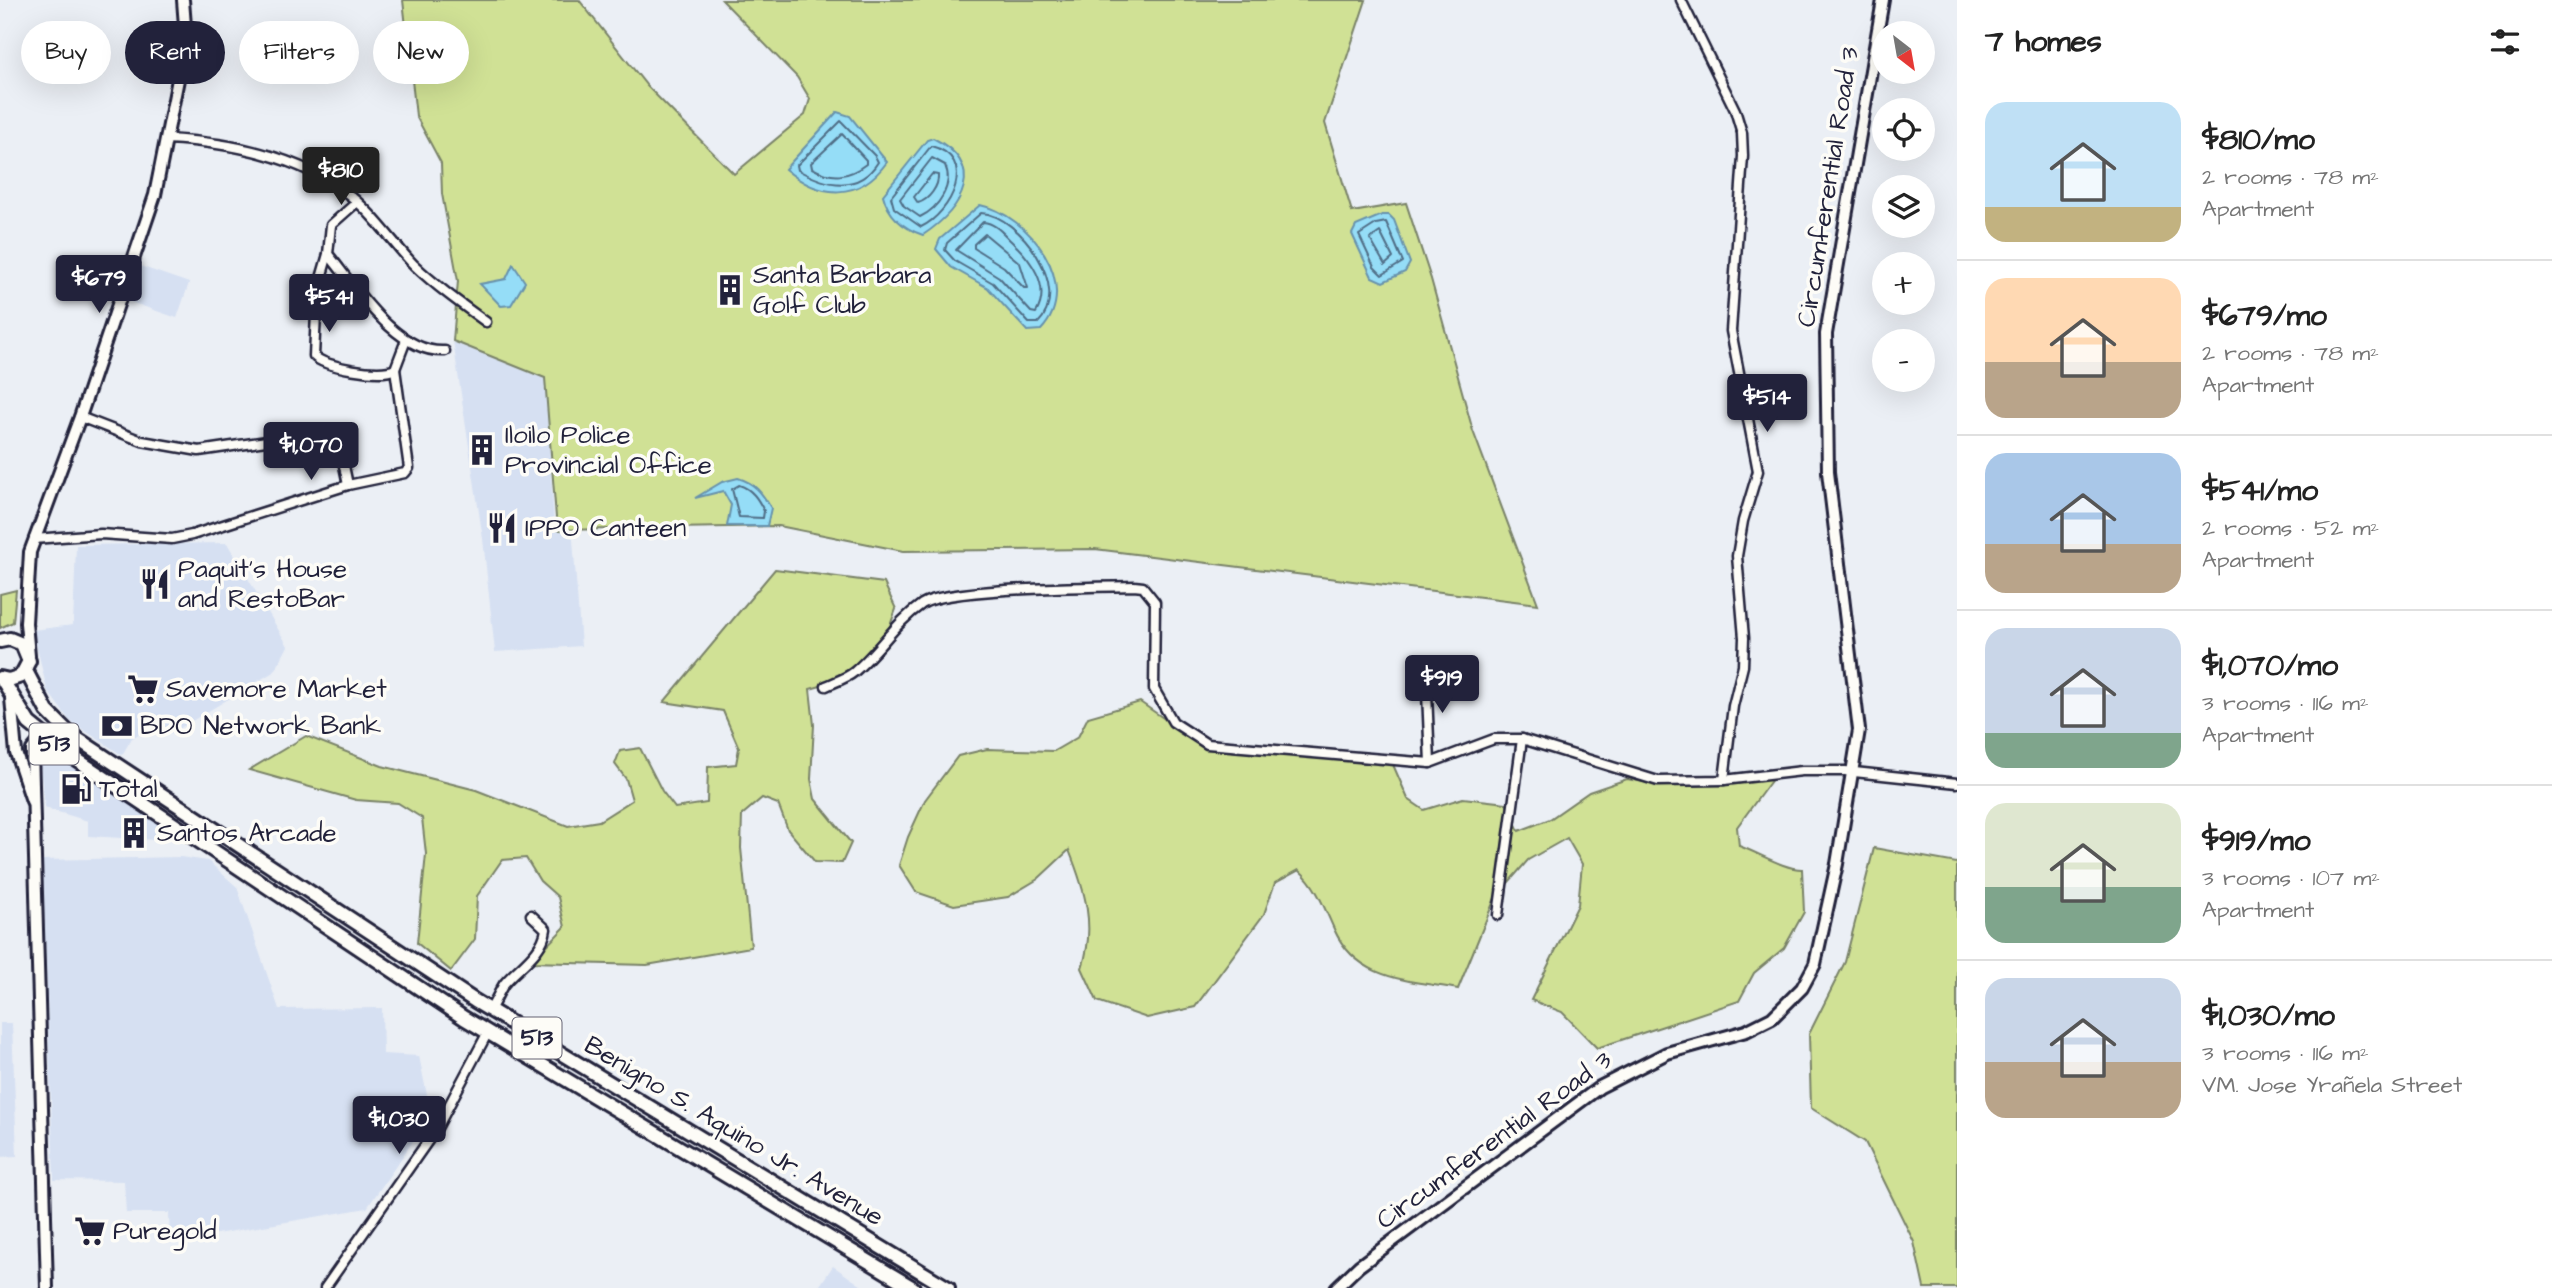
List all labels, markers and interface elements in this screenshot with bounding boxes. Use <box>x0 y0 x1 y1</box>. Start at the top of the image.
chip: Buy <box>21 21 111 84</box>
chip: Rent <box>125 21 225 84</box>
chip: Filters <box>239 21 359 84</box>
chip: New <box>373 21 469 84</box>
north arrow <box>1872 21 1936 84</box>
map controls <box>1872 21 1935 392</box>
text: 7 homes <box>1985 21 2102 63</box>
icon: filters <box>2486 23 2524 61</box>
street label: Circumferential Road 3 <box>1788 44 1868 330</box>
button: locate <box>1872 98 1935 161</box>
text: $810/mo <box>2202 119 2315 161</box>
icon: home <box>2041 130 2125 214</box>
pin: $810 <box>300 148 382 207</box>
text: $810 <box>318 154 364 186</box>
text: 2 rooms · 78 m² <box>2202 161 2379 193</box>
button: layers <box>1872 175 1935 238</box>
text: Apartment <box>2202 193 2314 225</box>
button: + <box>1872 252 1935 315</box>
pin: $679 <box>58 256 140 315</box>
place label: Santa Barbara Golf Club <box>753 257 932 323</box>
text: $679 <box>72 262 126 294</box>
building icon: Santa Barbara Golf Club <box>713 273 747 307</box>
pin: $541 <box>288 274 370 334</box>
text: $541 <box>305 281 353 313</box>
text: $679/mo <box>2202 295 2327 337</box>
icon: home <box>2041 306 2125 390</box>
button: − <box>1872 329 1935 392</box>
text: 2 rooms · 78 m² <box>2202 337 2379 369</box>
text: Apartment <box>2202 369 2314 401</box>
pin: $514 <box>1726 374 1808 434</box>
text: $514 <box>1743 381 1791 413</box>
place label: Iloilo Police Provincial Office <box>505 417 712 483</box>
pin: $1,070 <box>254 422 368 482</box>
text: $1,070 <box>279 429 343 461</box>
building icon: Iloilo Police Provincial Office <box>465 433 499 467</box>
text: $541/mo <box>2202 470 2318 512</box>
icon: home <box>2041 481 2125 565</box>
place label: IPPO Canteen <box>525 510 686 546</box>
restaurant icon: IPPO Canteen <box>485 511 519 545</box>
text: 2 rooms · 52 m² <box>2202 512 2379 544</box>
text: Apartment <box>2202 544 2314 576</box>
place label: Paquit's House and RestoBar <box>178 551 347 617</box>
restaurant icon: Paquit's House and RestoBar <box>138 567 172 601</box>
text: $1,070/mo <box>2202 645 2338 687</box>
pin: $919 <box>1401 656 1483 715</box>
icon: home <box>2041 656 2125 740</box>
text: $919 <box>1421 662 1463 694</box>
place label: Savemore Market <box>166 671 387 707</box>
supermarket icon: Savemore Market <box>126 672 160 706</box>
text: 3 rooms · 116 m² <box>2202 687 2369 719</box>
place label: BDO Network Bank <box>140 708 381 744</box>
bank icon: BDO Network Bank <box>100 709 134 743</box>
text: Apartment <box>2202 719 2314 751</box>
road number: 513 <box>30 724 78 764</box>
place label: Total <box>99 771 158 807</box>
fuel station icon: Total <box>59 772 93 806</box>
place label: Santos Arcade <box>157 815 337 851</box>
building icon: Santos Arcade <box>117 816 151 850</box>
text: $919/mo <box>2202 820 2311 862</box>
icon: home <box>2041 831 2125 915</box>
text: 3 rooms · 107 m² <box>2202 862 2380 894</box>
text: Apartment <box>2202 894 2314 926</box>
text: $1,030/mo <box>2202 995 2335 1037</box>
icon: home <box>2041 1006 2125 1090</box>
road number: 513 <box>512 1018 562 1058</box>
street label: Benigno S. Aquino Jr. Avenue <box>576 1027 891 1237</box>
text: 3 rooms · 116 m² <box>2202 1037 2369 1069</box>
street label: Circumferential Road 3 <box>1369 1042 1619 1238</box>
text: VM. Jose Yrañela Street <box>2202 1069 2462 1101</box>
pin: $1,030 <box>342 1096 456 1156</box>
text: $1,030 <box>369 1103 429 1135</box>
place label: Puregold <box>113 1213 217 1251</box>
supermarket icon: Puregold <box>73 1214 107 1248</box>

